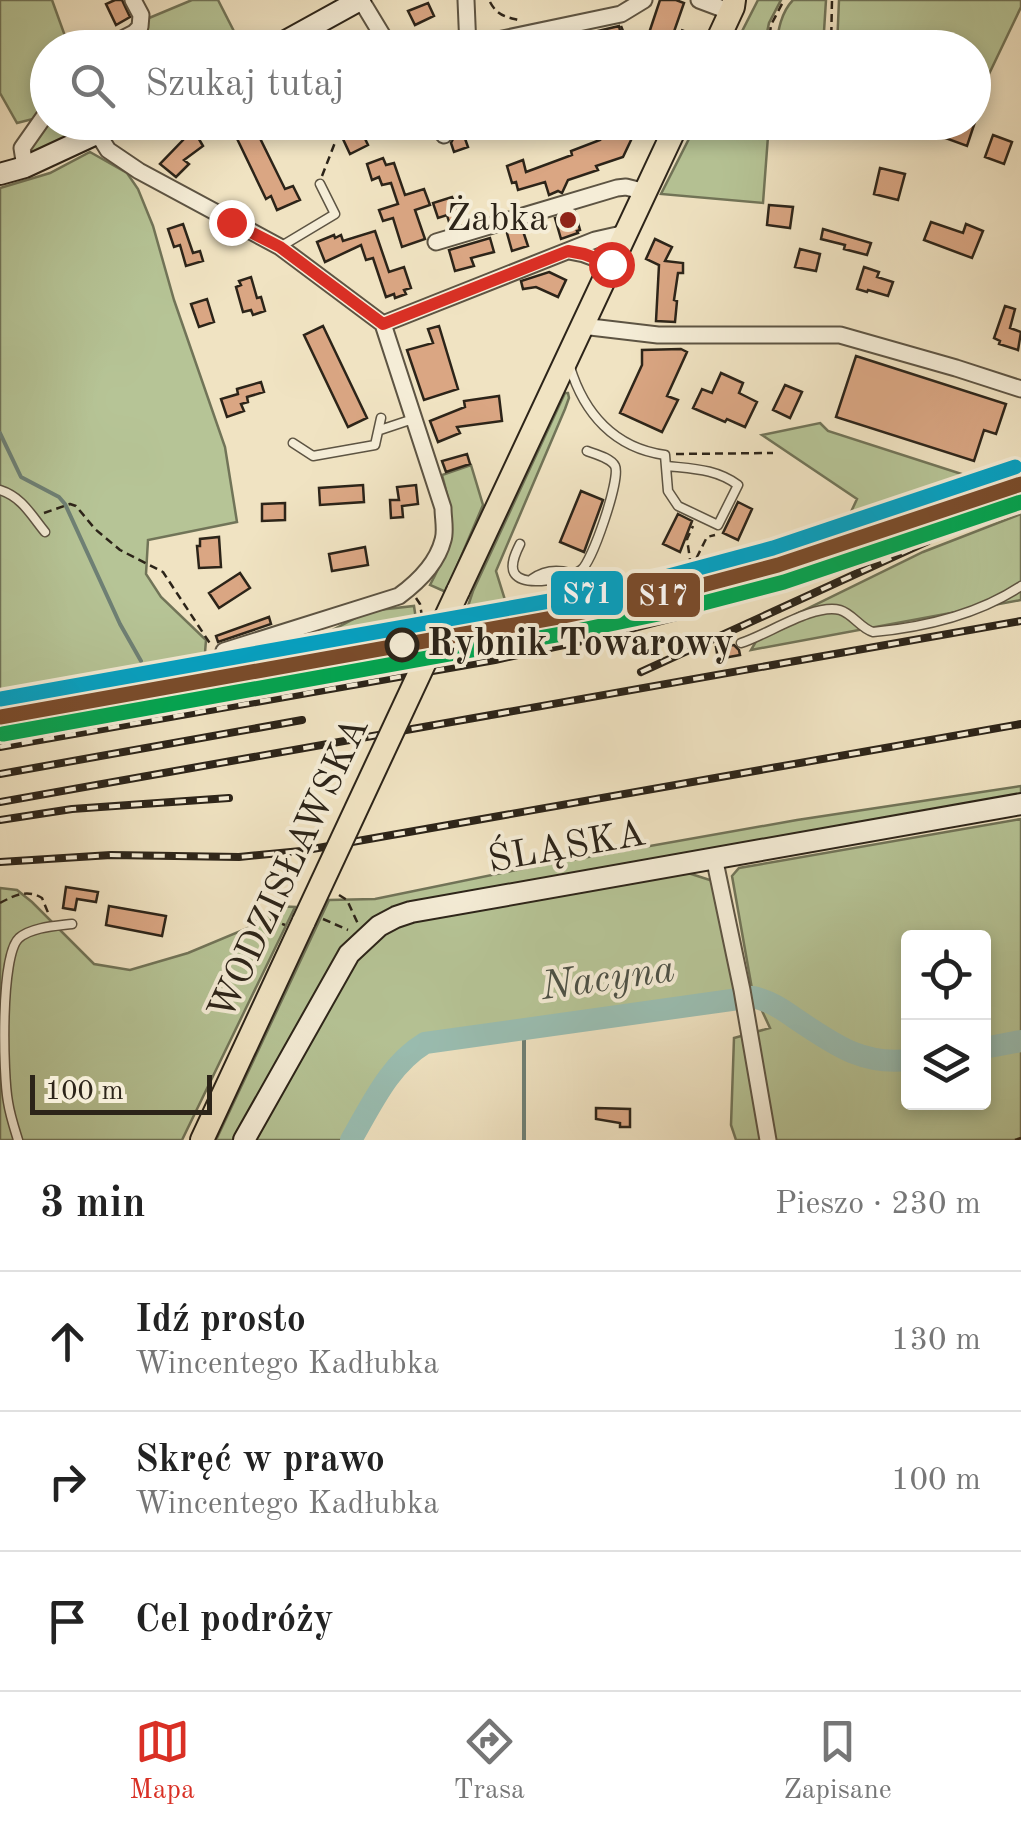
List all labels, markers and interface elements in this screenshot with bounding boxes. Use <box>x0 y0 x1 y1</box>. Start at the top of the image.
search box <box>30 30 991 140</box>
icon: search <box>65 58 120 113</box>
text: Szukaj tutaj <box>145 66 345 104</box>
place label: Żabka <box>446 195 548 239</box>
route end <box>209 200 255 246</box>
marker: Żabka <box>557 209 579 231</box>
route start <box>589 242 635 288</box>
line badge: S71 <box>549 569 625 617</box>
line badge: S17 <box>625 571 702 619</box>
text: S71 <box>562 582 612 610</box>
text: S17 <box>638 584 688 612</box>
place label: Rybnik Towarowy <box>427 626 734 664</box>
marker: Rybnik Towarowy <box>386 629 418 661</box>
street label: WODZISŁAWSKA <box>203 712 377 1026</box>
street label: ŚLĄSKA <box>484 808 649 881</box>
map controls <box>901 930 991 1110</box>
button: locate <box>901 930 991 1020</box>
water label: Nacyna <box>537 951 678 1009</box>
button: layers <box>901 1020 991 1110</box>
scale bar <box>30 1070 212 1114</box>
text: 100 m <box>45 1078 124 1106</box>
text: 3 min <box>40 1184 146 1226</box>
text: Pieszo · 230 m <box>775 1189 981 1221</box>
text: Idź prosto <box>135 1302 306 1340</box>
icon: ahead <box>40 1314 95 1369</box>
text: 130 m <box>891 1325 981 1357</box>
text: Wincentego Kadłubka <box>135 1349 439 1381</box>
text: Skręć w prawo <box>135 1442 385 1480</box>
icon: right <box>40 1454 95 1509</box>
text: 100 m <box>891 1465 981 1497</box>
text: Wincentego Kadłubka <box>135 1489 439 1521</box>
icon: arrive <box>40 1594 95 1649</box>
text: Cel podróży <box>135 1602 334 1640</box>
tab: Mapa <box>129 1714 195 1809</box>
tab: Trasa <box>454 1714 525 1809</box>
tab: Zapisane <box>784 1714 892 1809</box>

